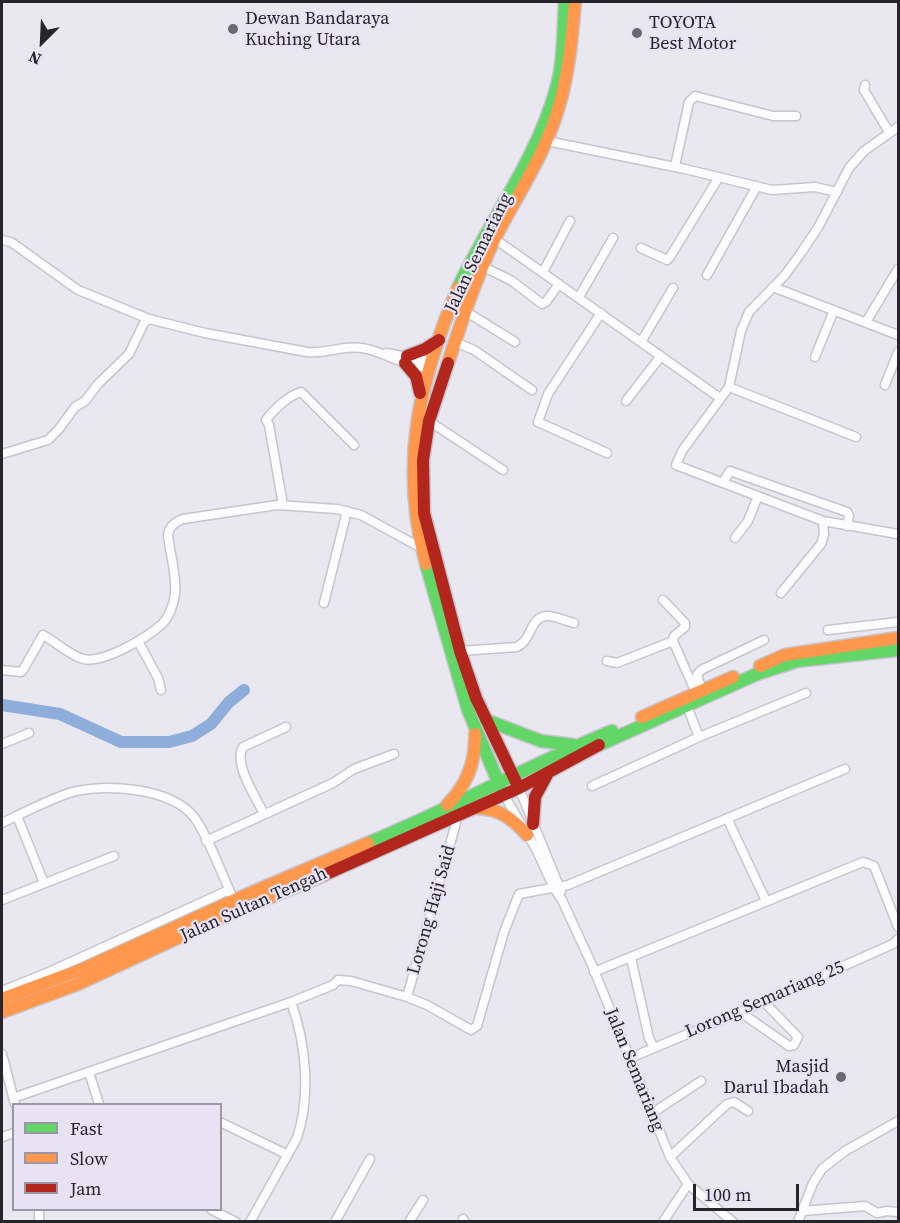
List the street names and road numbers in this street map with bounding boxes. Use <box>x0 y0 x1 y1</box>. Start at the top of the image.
street label: Jalan Semariang <box>441 190 517 316</box>
street label: Lorong Haji Said <box>403 843 461 977</box>
street label: Jalan Sultan Tengah <box>177 863 331 947</box>
street label: Lorong Semariang 25 <box>682 957 848 1043</box>
street label: Jalan Semariang <box>599 1005 669 1135</box>

